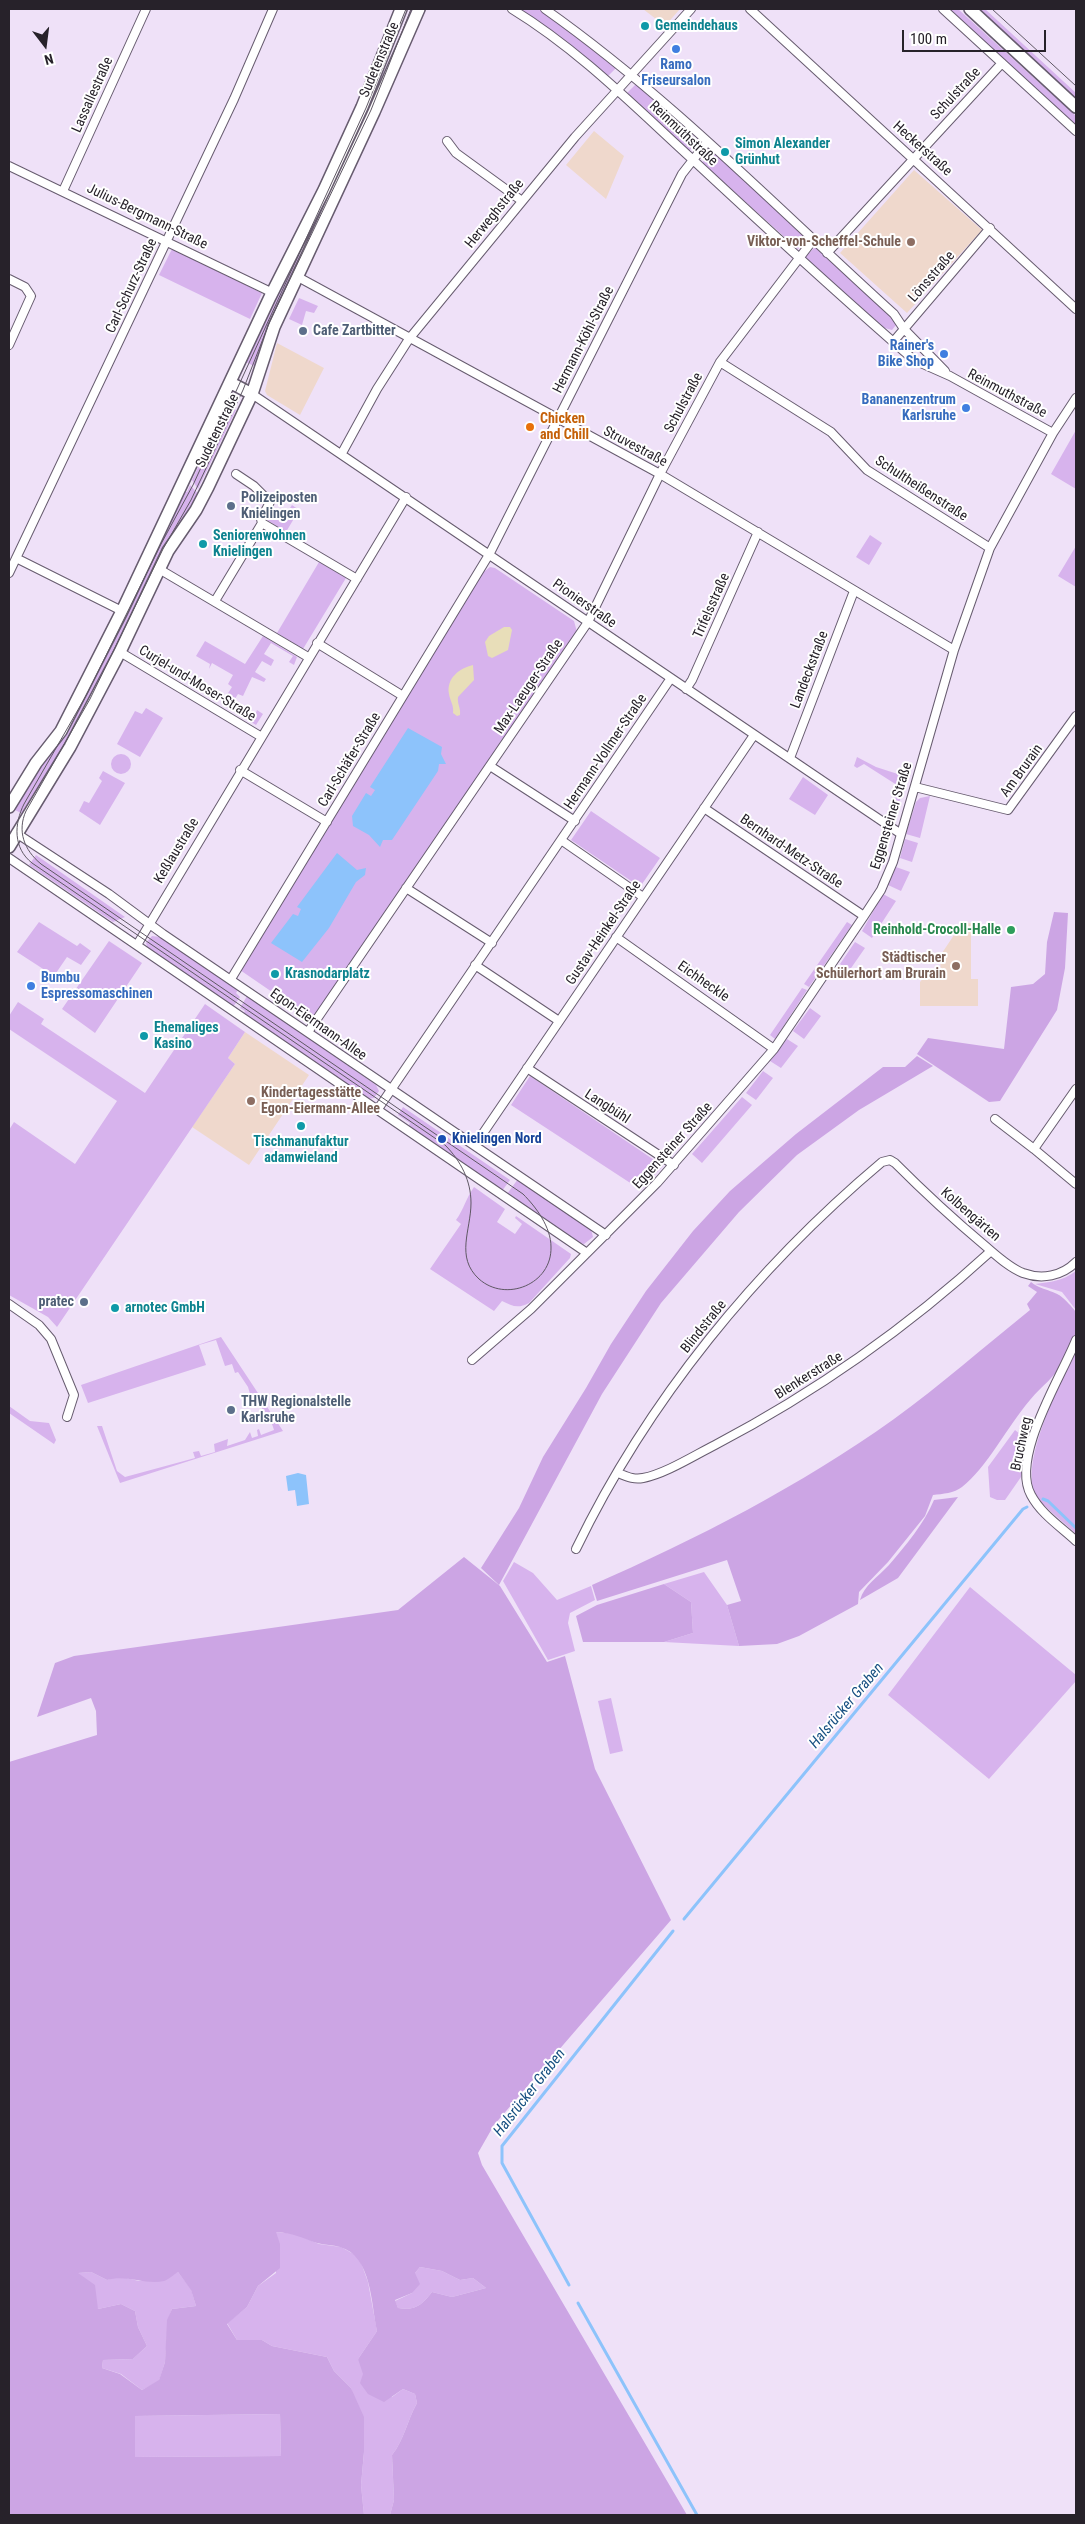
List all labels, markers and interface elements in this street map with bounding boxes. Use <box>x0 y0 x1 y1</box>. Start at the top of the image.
place label: Gemeindehaus <box>655 18 738 34</box>
north arrow <box>20 20 70 70</box>
street label: Sudetenstraße <box>357 20 403 100</box>
marker: Gemeindehaus <box>639 20 651 32</box>
scale bar <box>905 20 1049 52</box>
text: 100 m <box>910 30 947 48</box>
marker: Ramo Friseursalon <box>670 43 682 55</box>
text: N <box>43 51 55 68</box>
street label: Lassallestraße <box>69 55 117 135</box>
place label: Ramo Friseursalon <box>641 57 711 90</box>
street label: Schulstraße <box>927 64 985 124</box>
street label: Reinmuthstraße <box>645 98 721 170</box>
street label: Heckerstraße <box>889 118 955 180</box>
place label: Simon Alexander Grünhut <box>735 136 830 168</box>
marker: Simon Alexander Grünhut <box>719 146 731 158</box>
street label: Herweghstraße <box>462 176 528 252</box>
street label: Julius-Bergmann-Straße <box>84 180 210 254</box>
place label: Viktor-von-Scheffel-Schule <box>747 234 901 250</box>
street label: Carl-Schurz-Straße <box>103 236 161 336</box>
marker: Viktor-von-Scheffel-Schule <box>905 236 917 248</box>
street label: Lönsstraße <box>905 248 959 306</box>
street label: Hermann-Köhl-Straße <box>550 284 618 396</box>
place label: Cafe Zartbitter <box>313 323 396 339</box>
marker: Cafe Zartbitter <box>297 325 309 337</box>
place label: Rainer's Bike Shop <box>878 338 934 371</box>
marker: Rainer's Bike Shop <box>938 348 950 360</box>
street label: Reinmuthstraße <box>965 366 1049 422</box>
street label: Schulstraße <box>661 370 707 436</box>
street label: Sudetenstraße <box>193 391 243 471</box>
place label: Bananenzentrum Karlsruhe <box>862 392 956 424</box>
marker: Bananenzentrum Karlsruhe <box>960 402 972 414</box>
place label: Chicken and Chill <box>540 411 589 444</box>
marker: Chicken and Chill <box>524 421 536 433</box>
street label: Struvestraße <box>600 423 670 471</box>
street label: Schultheißenstraße <box>872 453 970 525</box>
place label: Polizeiposten Knielingen <box>241 490 317 522</box>
marker: Polizeiposten Knielingen <box>225 500 237 512</box>
place label: Seniorenwohnen Knielingen <box>213 528 306 560</box>
marker: Seniorenwohnen Knielingen <box>197 538 209 550</box>
street label: Trifelsstraße <box>690 571 734 641</box>
street label: Pionierstraße <box>549 576 619 632</box>
street label: Landeckstraße <box>788 629 832 711</box>
street label: Max-Laeuger-Straße <box>491 636 567 738</box>
street label: Curjel-und-Moser-Straße <box>135 642 259 726</box>
street label: Hermann-Vollmer-Straße <box>561 691 651 813</box>
street label: Carl-Schäfer-Straße <box>315 710 385 810</box>
street label: Am Brurain <box>997 741 1047 801</box>
street label: Eggensteiner Straße <box>868 760 916 872</box>
street label: Bernhard-Metz-Straße <box>737 811 845 893</box>
street label: Keßlaustraße <box>151 815 203 887</box>
street label: Gustav-Heinkel-Straße <box>563 878 645 988</box>
place label: Reinhold-Crocoll-Halle <box>873 922 1001 938</box>
marker: Reinhold-Crocoll-Halle <box>1005 924 1017 936</box>
place label: Städtischer Schülerhort am Brurain <box>816 950 946 982</box>
street label: Eichheckle <box>674 958 732 1006</box>
marker: Städtischer Schülerhort am Brurain <box>950 960 962 972</box>
place label: Krasnodarplatz <box>285 966 370 982</box>
marker: Krasnodarplatz <box>269 968 281 980</box>
place label: Bumbu Espressomaschinen <box>41 970 153 1002</box>
marker: Bumbu Espressomaschinen <box>25 980 37 992</box>
street label: Egon-Eiermann-Allee <box>267 985 369 1065</box>
place label: Ehemaliges Kasino <box>154 1020 219 1052</box>
marker: Ehemaliges Kasino <box>138 1030 150 1042</box>
place label: Kindertagesstätte Egon-Eiermann-Allee <box>261 1085 380 1118</box>
street label: Langbühl <box>581 1086 633 1128</box>
marker: Kindertagesstätte Egon-Eiermann-Allee <box>245 1095 257 1107</box>
street label: Eggensteiner Straße <box>630 1099 716 1193</box>
marker: Tischmanufaktur adamwieland <box>295 1120 307 1132</box>
place label: Knielingen Nord <box>452 1131 542 1147</box>
marker: Knielingen Nord <box>436 1133 448 1145</box>
place label: Tischmanufaktur adamwieland <box>253 1134 349 1166</box>
street label: Kolbengärten <box>937 1185 1003 1245</box>
place label: pratec <box>39 1294 74 1310</box>
marker: pratec <box>78 1296 90 1308</box>
street label: Blindstraße <box>678 1297 730 1357</box>
place label: arnotec GmbH <box>125 1300 205 1316</box>
marker: arnotec GmbH <box>109 1302 121 1314</box>
street label: Blenkerstraße <box>772 1349 846 1403</box>
place label: THW Regionalstelle Karlsruhe <box>241 1394 351 1426</box>
marker: THW Regionalstelle Karlsruhe <box>225 1404 237 1416</box>
street label: Bruchweg <box>1008 1416 1036 1472</box>
water label: Halsrücker Graben <box>806 1660 888 1752</box>
water label: Halsrücker Graben <box>490 2046 570 2140</box>

